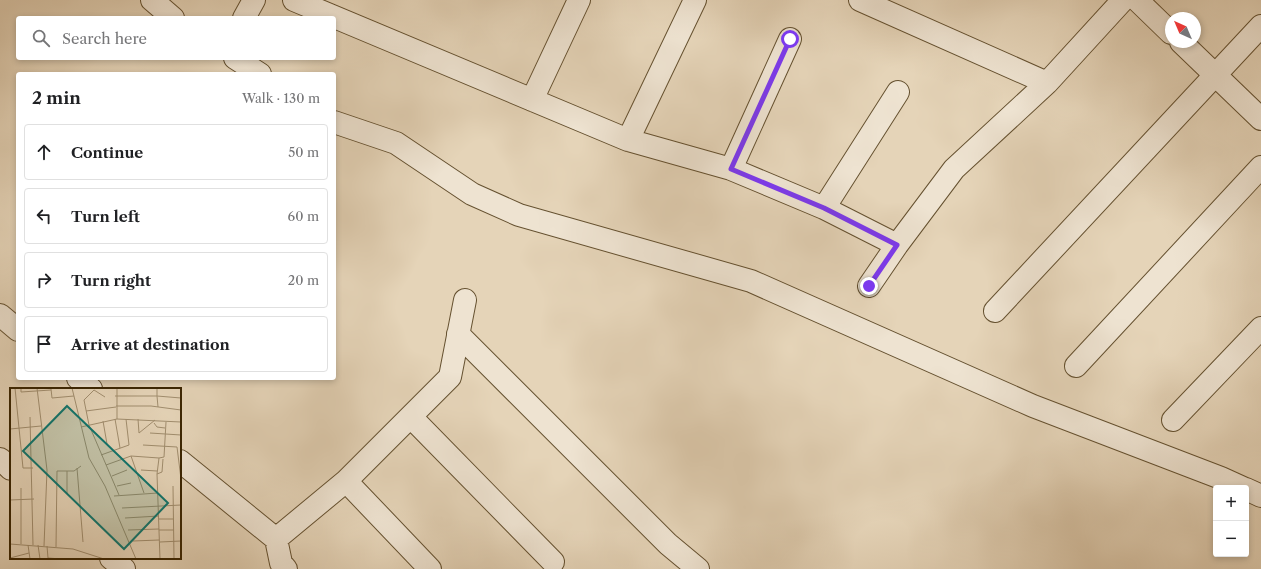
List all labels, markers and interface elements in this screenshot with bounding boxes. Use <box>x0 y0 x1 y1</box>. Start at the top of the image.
north arrow <box>1165 12 1201 48</box>
search box <box>16 16 336 60</box>
icon: search <box>30 27 52 49</box>
text: Search here <box>62 29 147 48</box>
route start <box>781 30 799 48</box>
text: 2 min <box>32 88 81 108</box>
text: Walk · 130 m <box>242 90 320 106</box>
icon: ahead <box>33 141 55 163</box>
text: Continue <box>71 143 143 162</box>
text: 50 m <box>288 144 319 160</box>
icon: left <box>33 205 55 227</box>
text: Turn left <box>71 207 140 226</box>
text: 60 m <box>288 208 319 224</box>
icon: right <box>33 269 55 291</box>
text: Turn right <box>71 271 151 290</box>
text: 20 m <box>288 272 319 288</box>
route end <box>860 277 878 295</box>
icon: arrive <box>33 333 55 355</box>
text: Arrive at destination <box>71 335 230 354</box>
inset map <box>10 388 181 559</box>
map controls <box>1213 485 1249 557</box>
button: + <box>1213 485 1249 521</box>
button: − <box>1213 521 1249 557</box>

